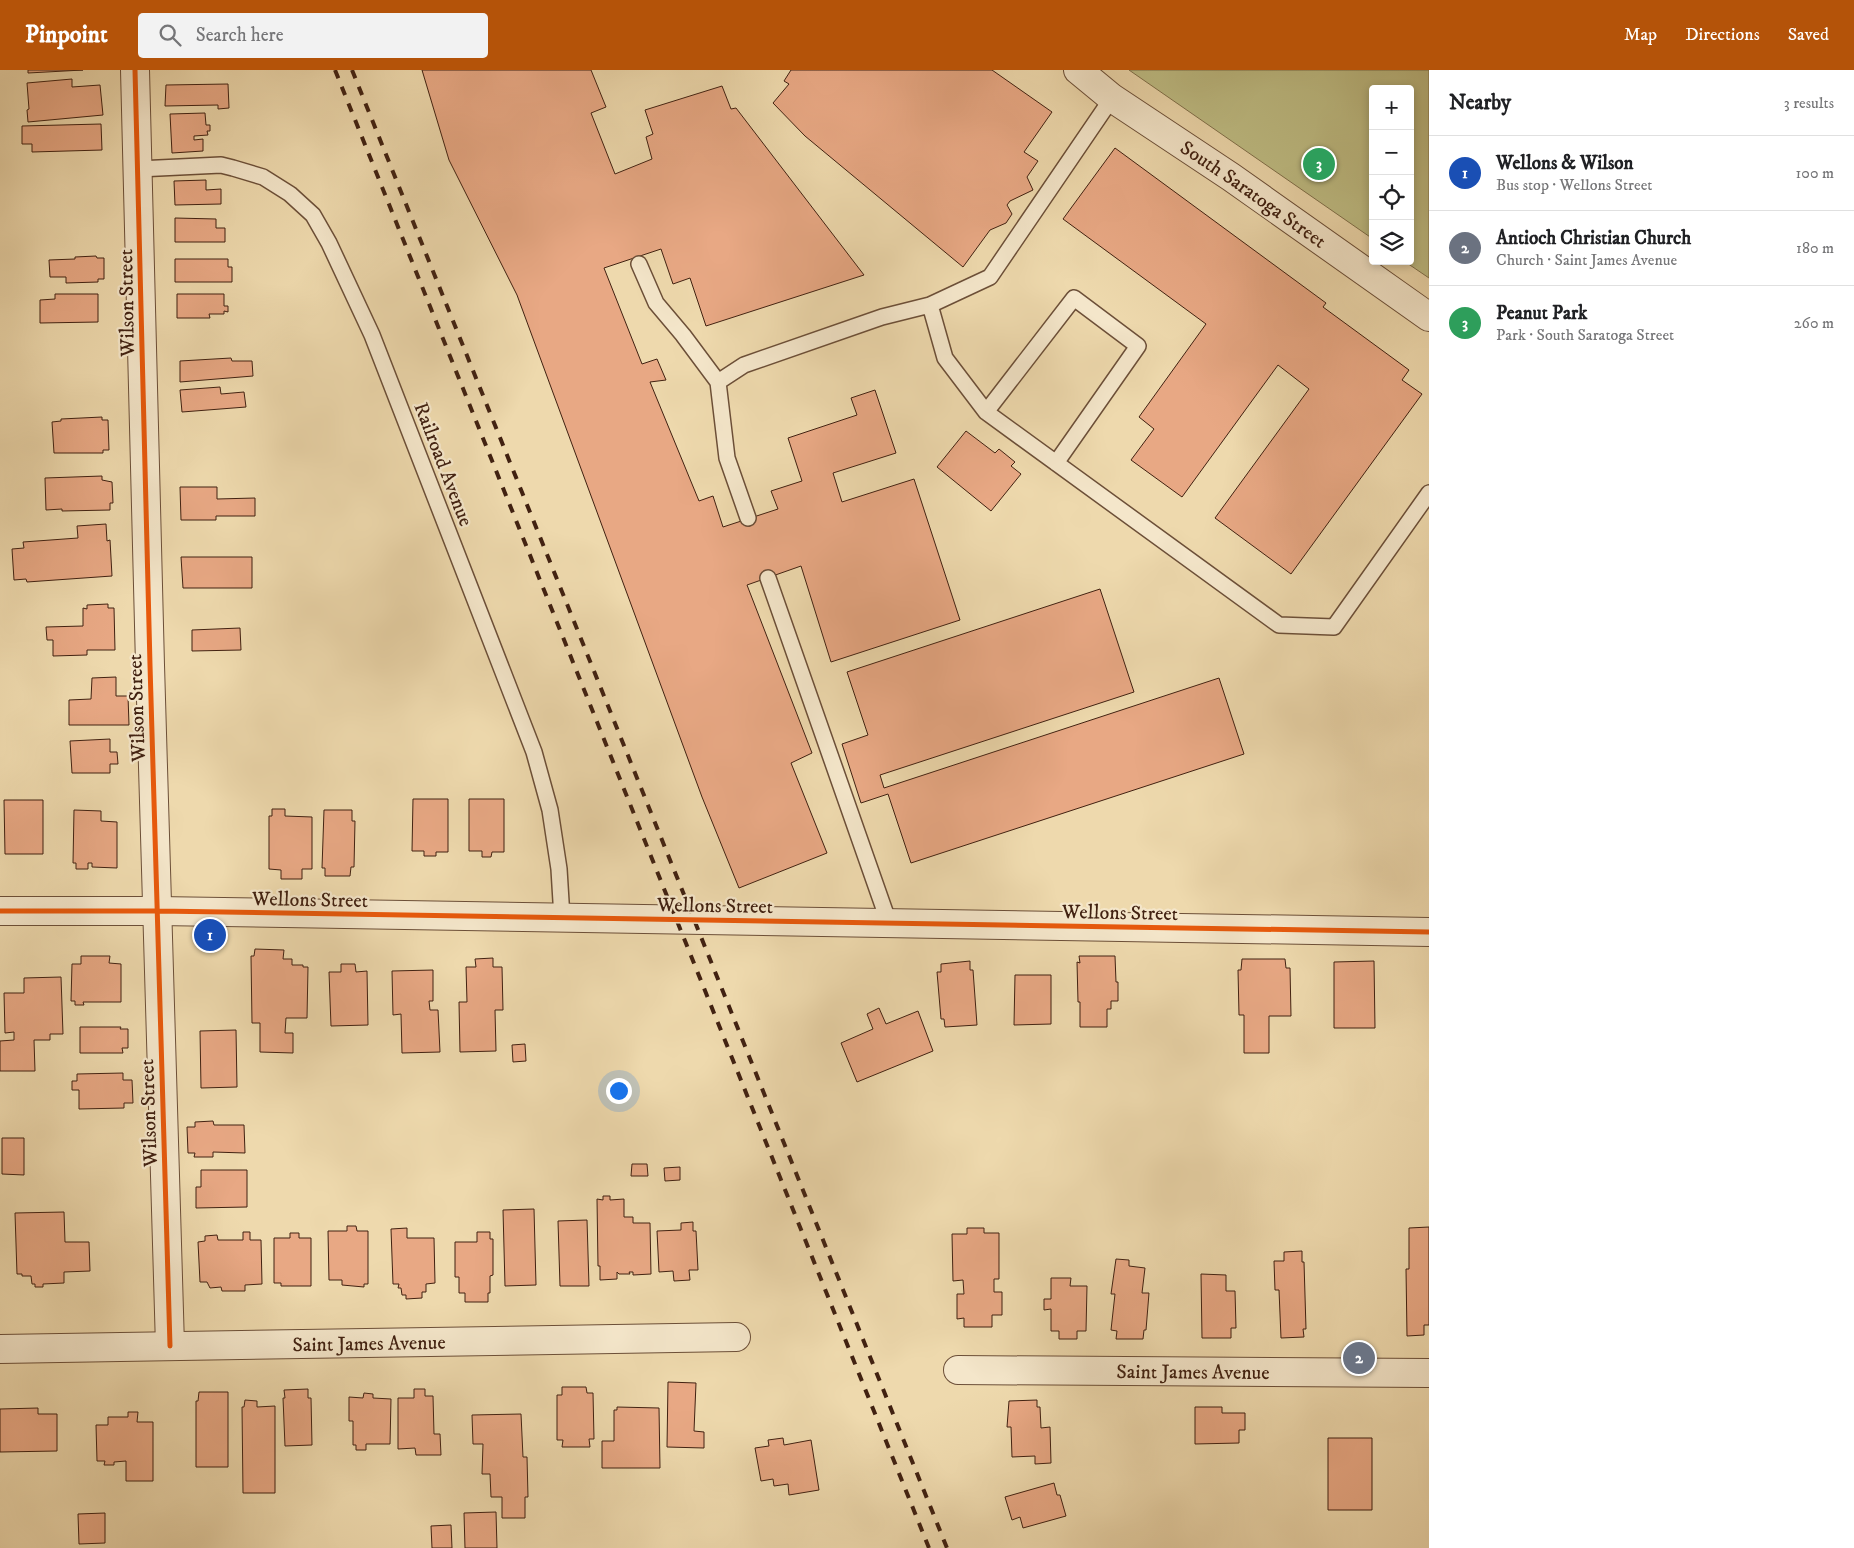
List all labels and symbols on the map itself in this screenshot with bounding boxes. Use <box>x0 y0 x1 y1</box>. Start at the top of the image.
street label: South Saratoga Street <box>1175 136 1331 254</box>
pin: 3 <box>1303 145 1335 183</box>
street label: Wilson Street <box>114 249 141 358</box>
street label: Railroad Avenue <box>408 399 478 530</box>
street label: Wilson Street <box>123 654 152 763</box>
street label: Wellons Street <box>251 887 368 914</box>
street label: Wellons Street <box>656 893 773 920</box>
street label: Wellons Street <box>1061 900 1178 927</box>
pin: 1 <box>194 916 226 954</box>
street label: Wilson Street <box>135 1059 164 1168</box>
your location <box>606 1078 632 1104</box>
street label: Saint James Avenue <box>292 1331 446 1358</box>
pin: 2 <box>1343 1339 1375 1377</box>
street label: Saint James Avenue <box>1116 1360 1270 1386</box>

